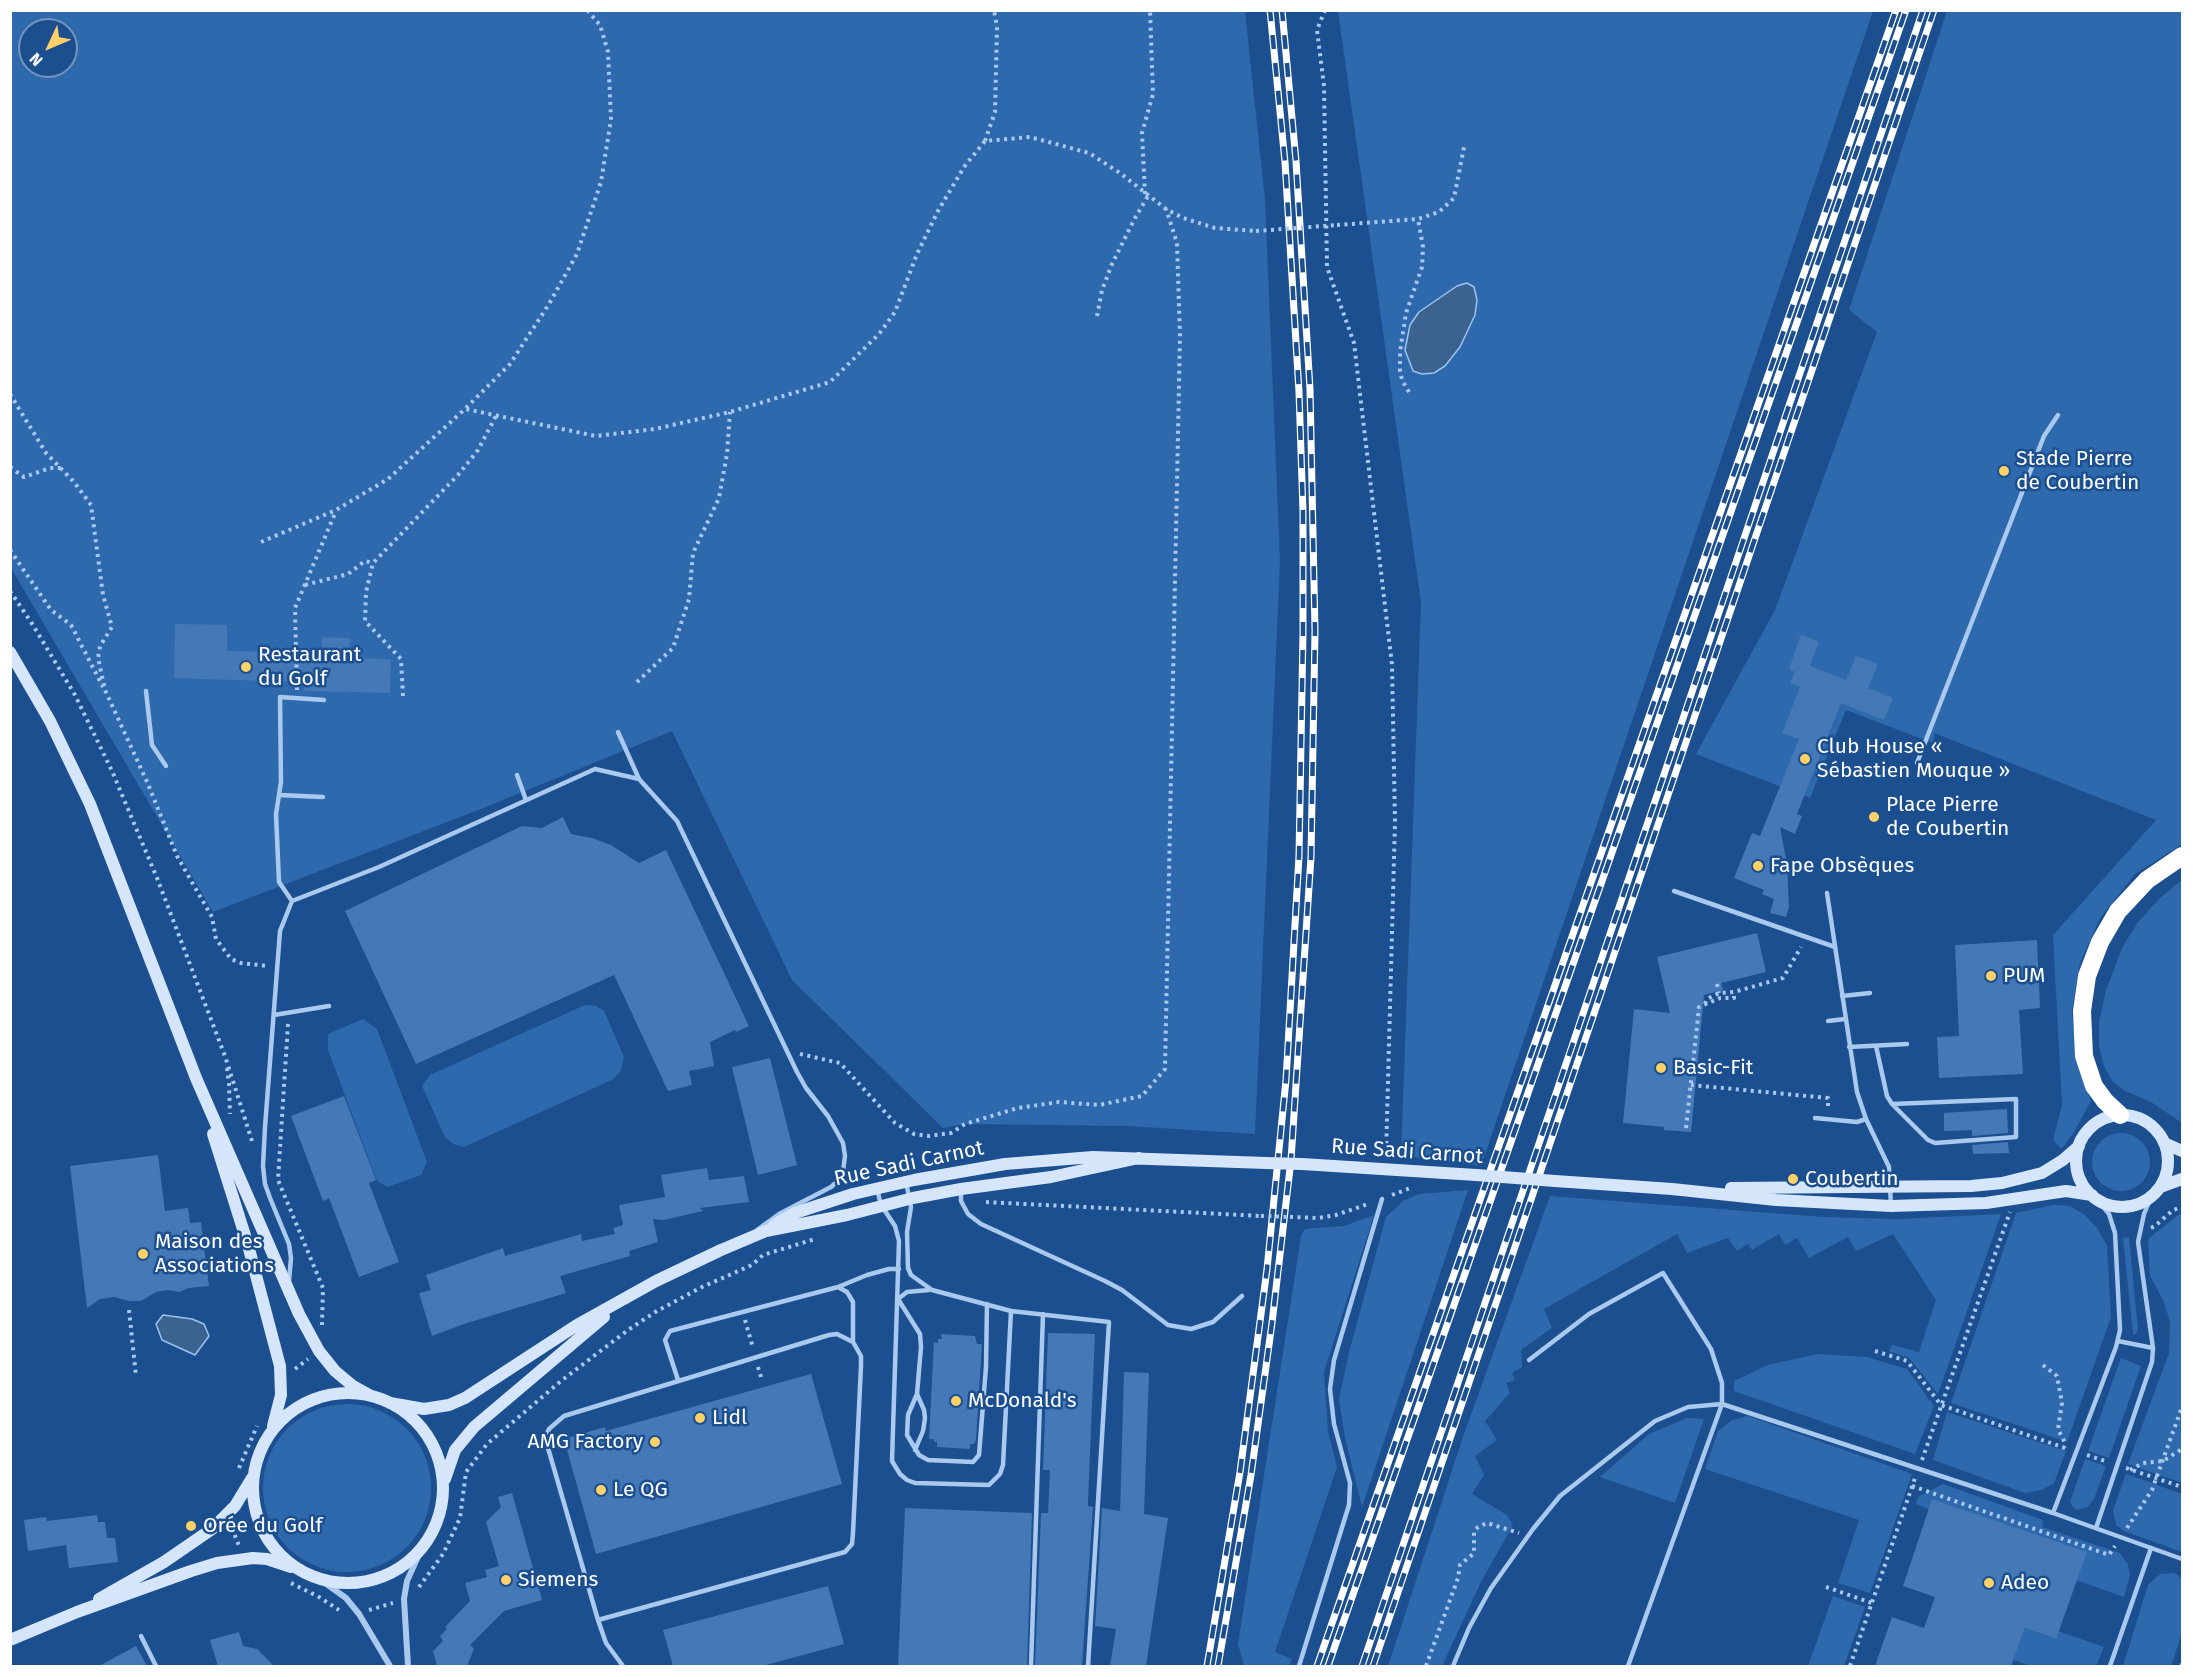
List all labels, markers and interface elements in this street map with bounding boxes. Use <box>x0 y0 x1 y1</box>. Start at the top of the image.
north arrow <box>18 18 78 78</box>
text: N <box>26 49 47 70</box>
place label: Stade Pierre de Coubertin <box>2016 446 2139 496</box>
marker: Stade Pierre de Coubertin <box>1997 464 2011 478</box>
place label: Restaurant du Golf <box>258 642 361 692</box>
marker: Restaurant du Golf <box>239 660 253 674</box>
place label: Club House « Sébastien Mouque » <box>1817 734 2010 784</box>
marker: Club House « Sébastien Mouque » <box>1798 752 1812 766</box>
place label: Place Pierre de Coubertin <box>1886 792 2009 842</box>
marker: Place Pierre de Coubertin <box>1867 810 1881 824</box>
place label: Fape Obsèques <box>1770 853 1914 879</box>
marker: Fape Obsèques <box>1751 859 1765 873</box>
place label: PUM <box>2003 963 2045 989</box>
marker: PUM <box>1984 969 1998 983</box>
place label: Basic-Fit <box>1673 1055 1753 1081</box>
marker: Basic-Fit <box>1654 1061 1668 1075</box>
street label: Rue Sadi Carnot <box>1330 1134 1484 1170</box>
street label: Rue Sadi Carnot <box>832 1136 986 1192</box>
place label: Coubertin <box>1805 1166 1899 1192</box>
marker: Coubertin <box>1786 1172 1800 1186</box>
place label: Maison des Associations <box>155 1229 274 1279</box>
marker: Maison des Associations <box>136 1247 150 1261</box>
place label: McDonald's <box>968 1388 1076 1414</box>
marker: McDonald's <box>949 1394 963 1408</box>
place label: Lidl <box>712 1405 747 1431</box>
marker: Lidl <box>693 1411 707 1425</box>
place label: AMG Factory <box>528 1429 643 1455</box>
marker: AMG Factory <box>648 1435 662 1449</box>
place label: Le QG <box>613 1477 668 1503</box>
marker: Le QG <box>594 1483 608 1497</box>
place label: Orée du Golf <box>203 1513 323 1539</box>
marker: Orée du Golf <box>184 1519 198 1533</box>
place label: Siemens <box>518 1567 598 1593</box>
place label: Adeo <box>2001 1570 2049 1596</box>
marker: Siemens <box>499 1573 513 1587</box>
marker: Adeo <box>1982 1576 1996 1590</box>

